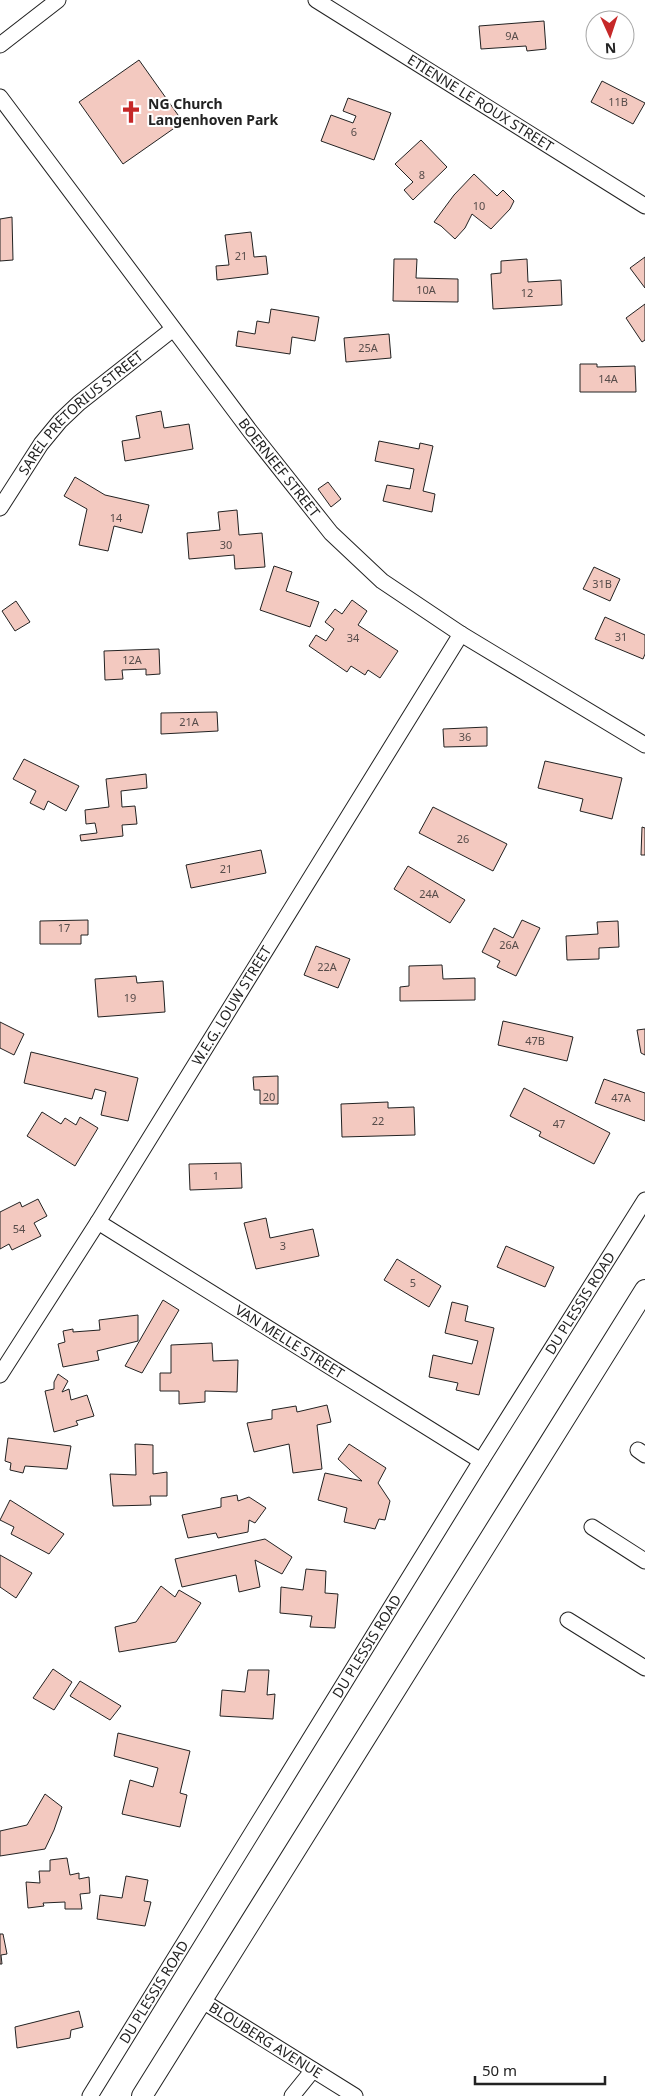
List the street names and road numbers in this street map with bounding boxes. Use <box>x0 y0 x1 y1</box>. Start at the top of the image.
street label: ETIENNE LE ROUX STREET <box>404 50 558 156</box>
street label: SAREL PRETORIUS STREET <box>14 346 147 478</box>
street label: BOERNEEF STREET <box>234 414 325 521</box>
street label: W.E.G. LOUW STREET <box>187 942 275 1069</box>
street label: DU PLESSIS ROAD <box>540 1248 619 1358</box>
street label: VAN MELLE STREET <box>232 1300 348 1383</box>
street label: DU PLESSIS ROAD <box>327 1591 405 1701</box>
street label: DU PLESSIS ROAD <box>115 1937 193 2047</box>
street label: BLOUBERG AVENUE <box>206 1997 326 2082</box>

